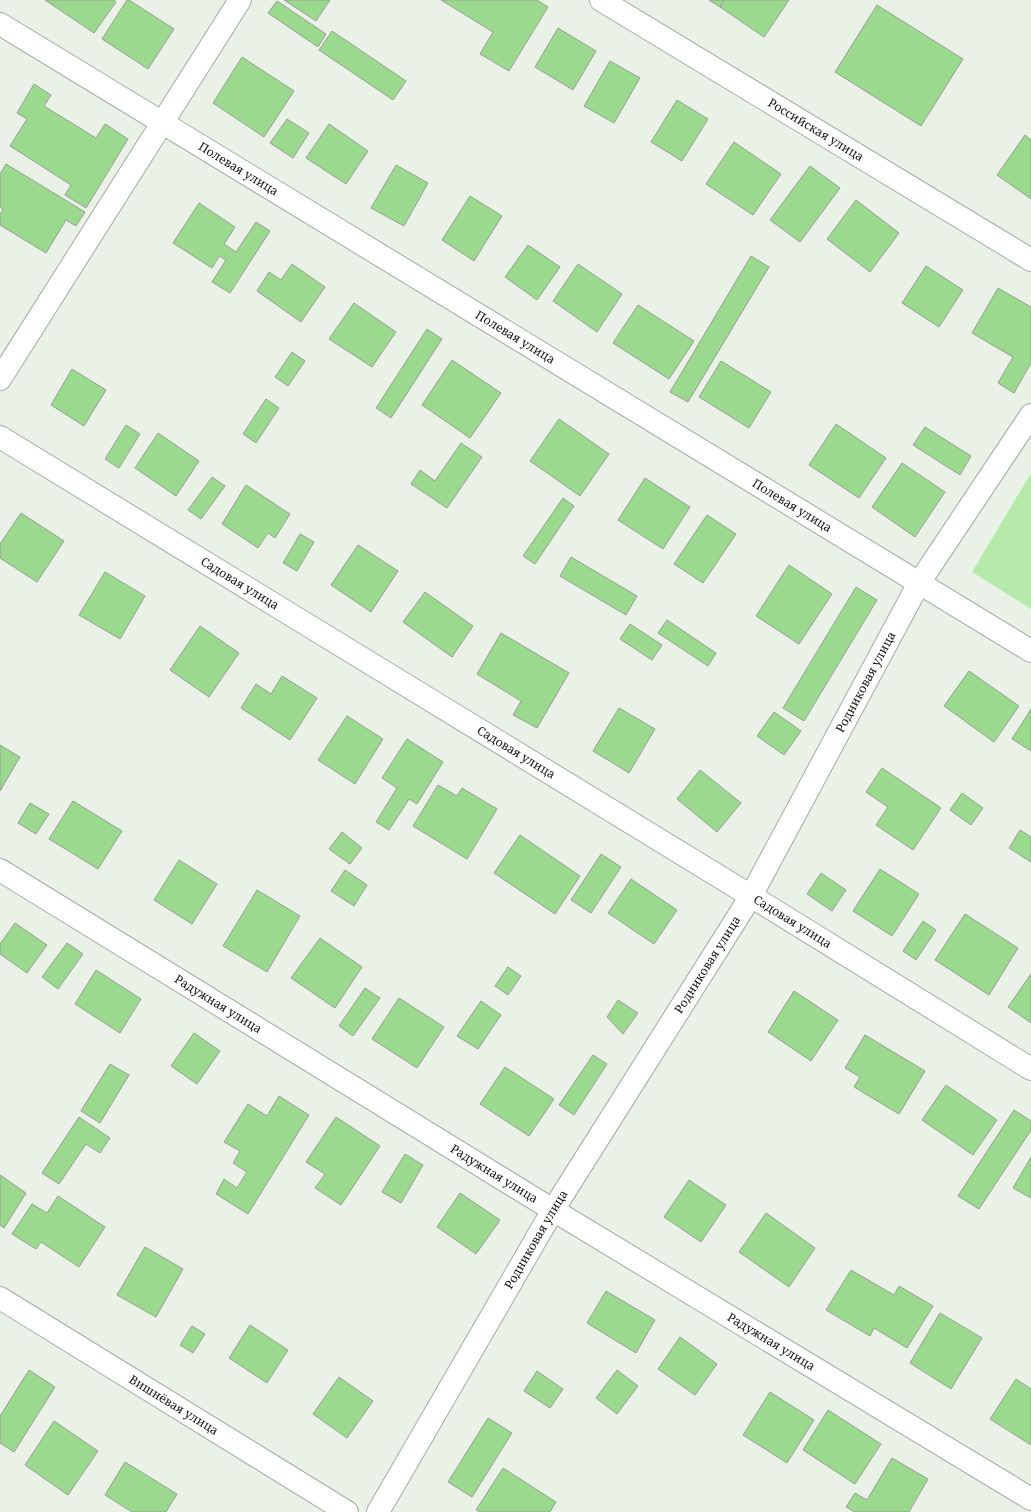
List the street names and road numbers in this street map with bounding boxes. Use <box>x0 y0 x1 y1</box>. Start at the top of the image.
street label: Российская улица <box>765 94 867 165</box>
street label: Полевая улица <box>195 138 282 199</box>
street label: Полевая улица <box>472 306 559 368</box>
street label: Полевая улица <box>749 474 836 536</box>
street label: Садовая улица <box>198 553 283 614</box>
street label: Родниковая улица <box>831 628 900 735</box>
street label: Садовая улица <box>474 722 559 783</box>
street label: Садовая улица <box>750 891 835 952</box>
street label: Родниковая улица <box>670 912 744 1017</box>
street label: Радужная улица <box>171 970 266 1037</box>
street label: Радужная улица <box>447 1140 542 1207</box>
street label: Родниковая улица <box>500 1186 572 1292</box>
street label: Радужная улица <box>724 1308 819 1375</box>
street label: Вишнёвая улица <box>126 1371 222 1439</box>

